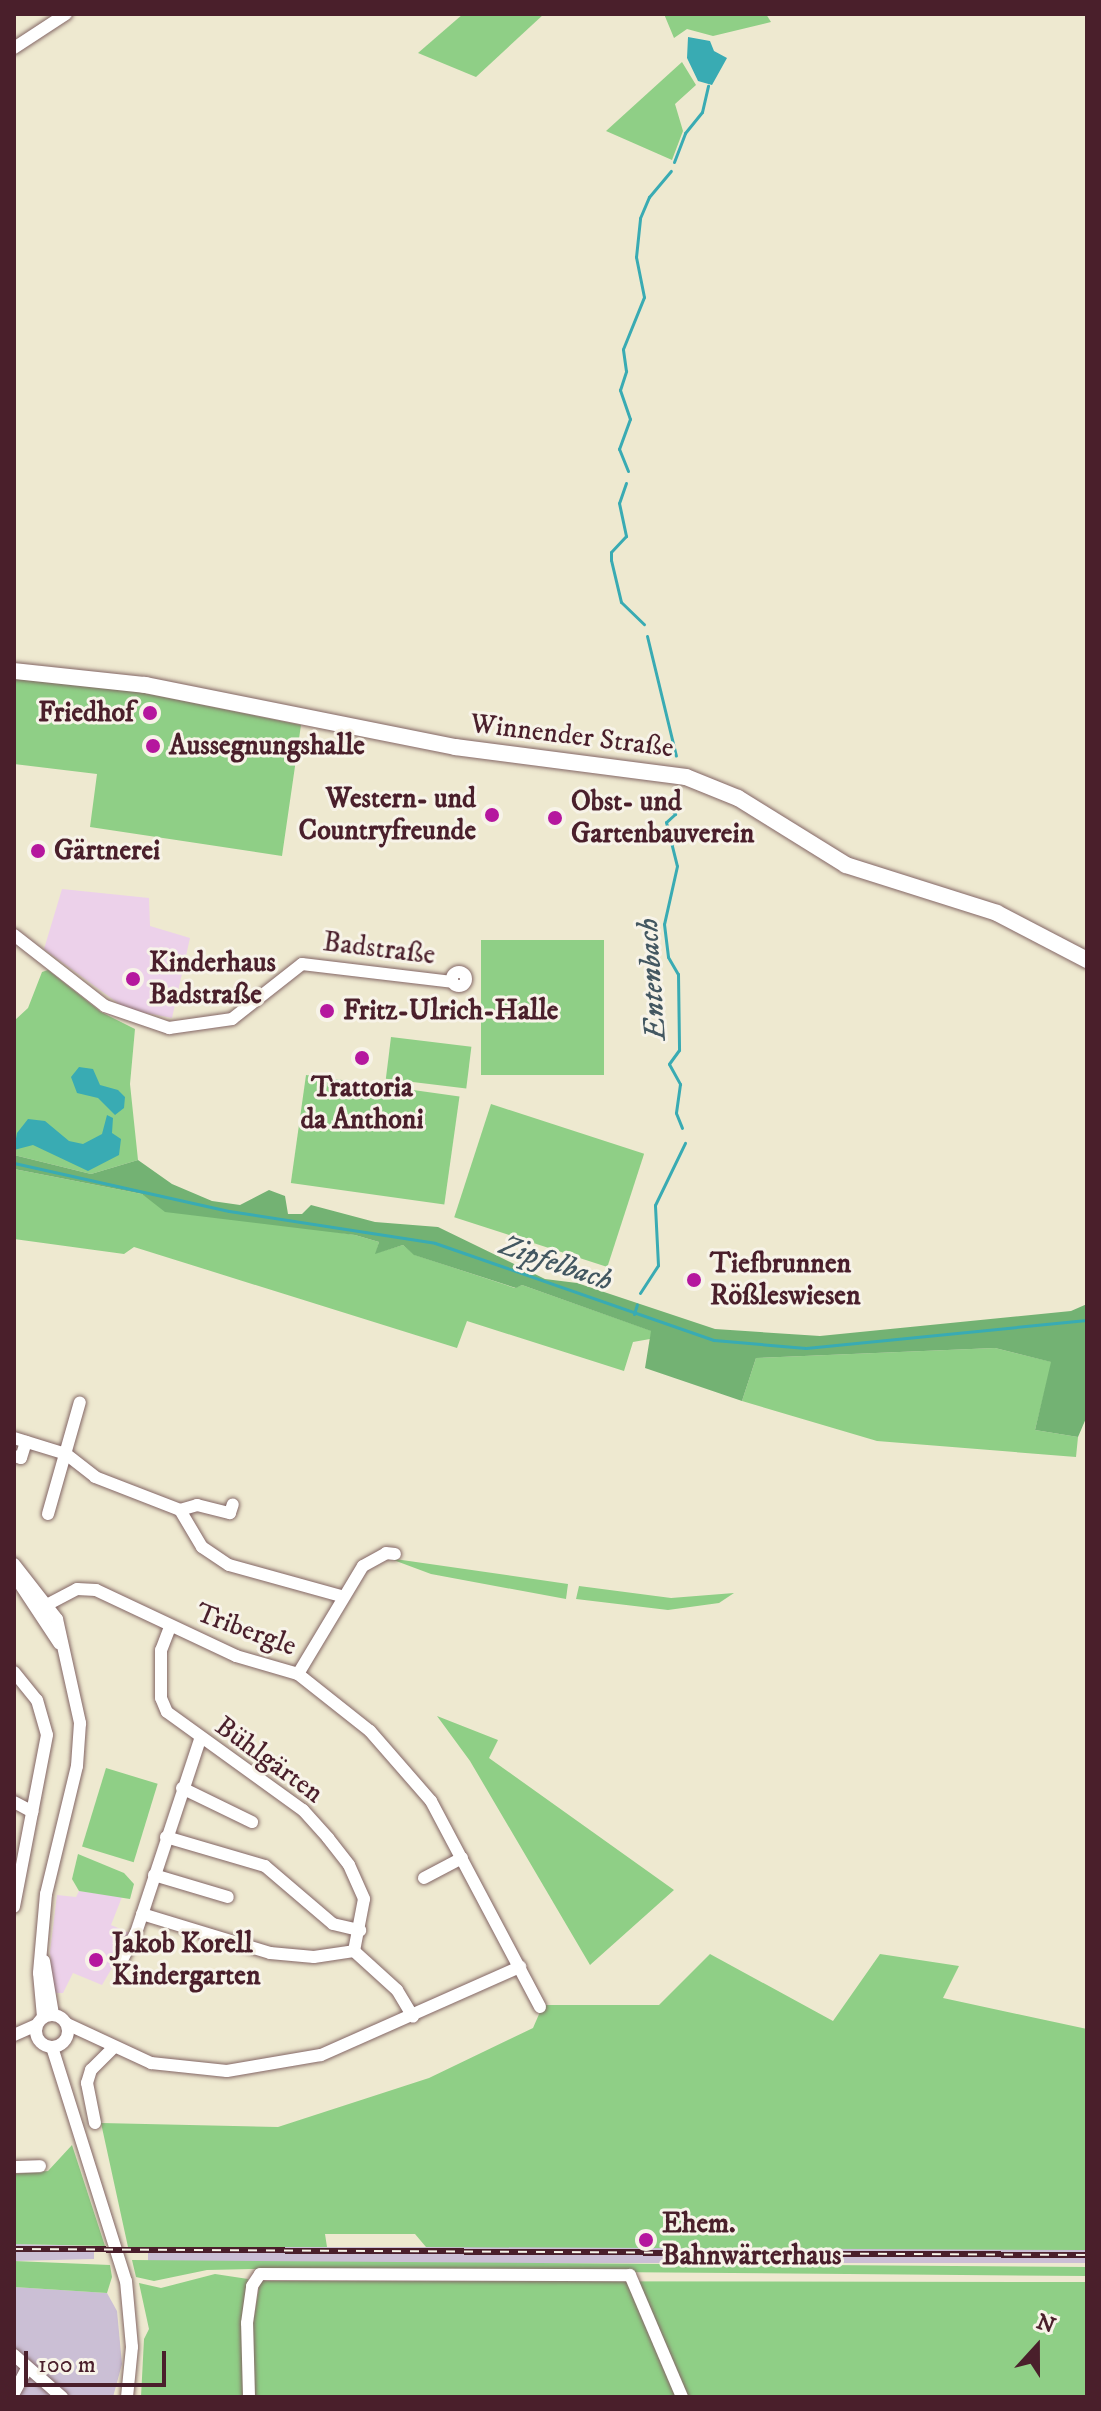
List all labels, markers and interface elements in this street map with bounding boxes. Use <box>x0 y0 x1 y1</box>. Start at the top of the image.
place label: Friedhof <box>38 696 134 730</box>
marker: Friedhof <box>141 704 159 722</box>
street label: Winnender Straße <box>468 707 676 765</box>
place label: Aussegnungshalle <box>169 729 365 763</box>
marker: Aussegnungshalle <box>144 737 162 755</box>
place label: Western- und Countryfreunde <box>299 782 476 848</box>
place label: Obst- und Gartenbauverein <box>571 785 754 851</box>
marker: Western- und Countryfreunde <box>483 806 501 824</box>
marker: Obst- und Gartenbauverein <box>546 809 564 827</box>
place label: Gärtnerei <box>54 834 160 868</box>
marker: Gärtnerei <box>29 842 47 860</box>
water label: Entenbach <box>631 917 675 1041</box>
street label: Badstraße <box>321 925 437 973</box>
place label: Kinderhaus Badstraße <box>149 946 276 1012</box>
marker: Kinderhaus Badstraße <box>124 970 142 988</box>
place label: Fritz-Ulrich-Halle <box>343 994 558 1028</box>
marker: Fritz-Ulrich-Halle <box>318 1002 336 1020</box>
marker: Trattoria da Anthoni <box>353 1049 371 1067</box>
place label: Trattoria da Anthoni <box>300 1071 424 1137</box>
water label: Zipfelbach <box>495 1228 617 1300</box>
place label: Tiefbrunnen Rößleswiesen <box>710 1247 861 1313</box>
marker: Tiefbrunnen Rößleswiesen <box>685 1271 703 1289</box>
street label: Tribergle <box>191 1596 301 1664</box>
street label: Bühlgärten <box>208 1710 330 1810</box>
place label: Jakob Korell Kindergarten <box>112 1927 261 1993</box>
marker: Jakob Korell Kindergarten <box>87 1951 105 1969</box>
place label: Ehem. Bahnwärterhaus <box>662 2207 841 2273</box>
marker: Ehem. Bahnwärterhaus <box>637 2231 655 2249</box>
north arrow <box>997 2307 1077 2387</box>
text: N <box>1033 2308 1059 2340</box>
scale bar <box>28 2335 170 2385</box>
text: 100 m <box>38 2350 96 2380</box>

